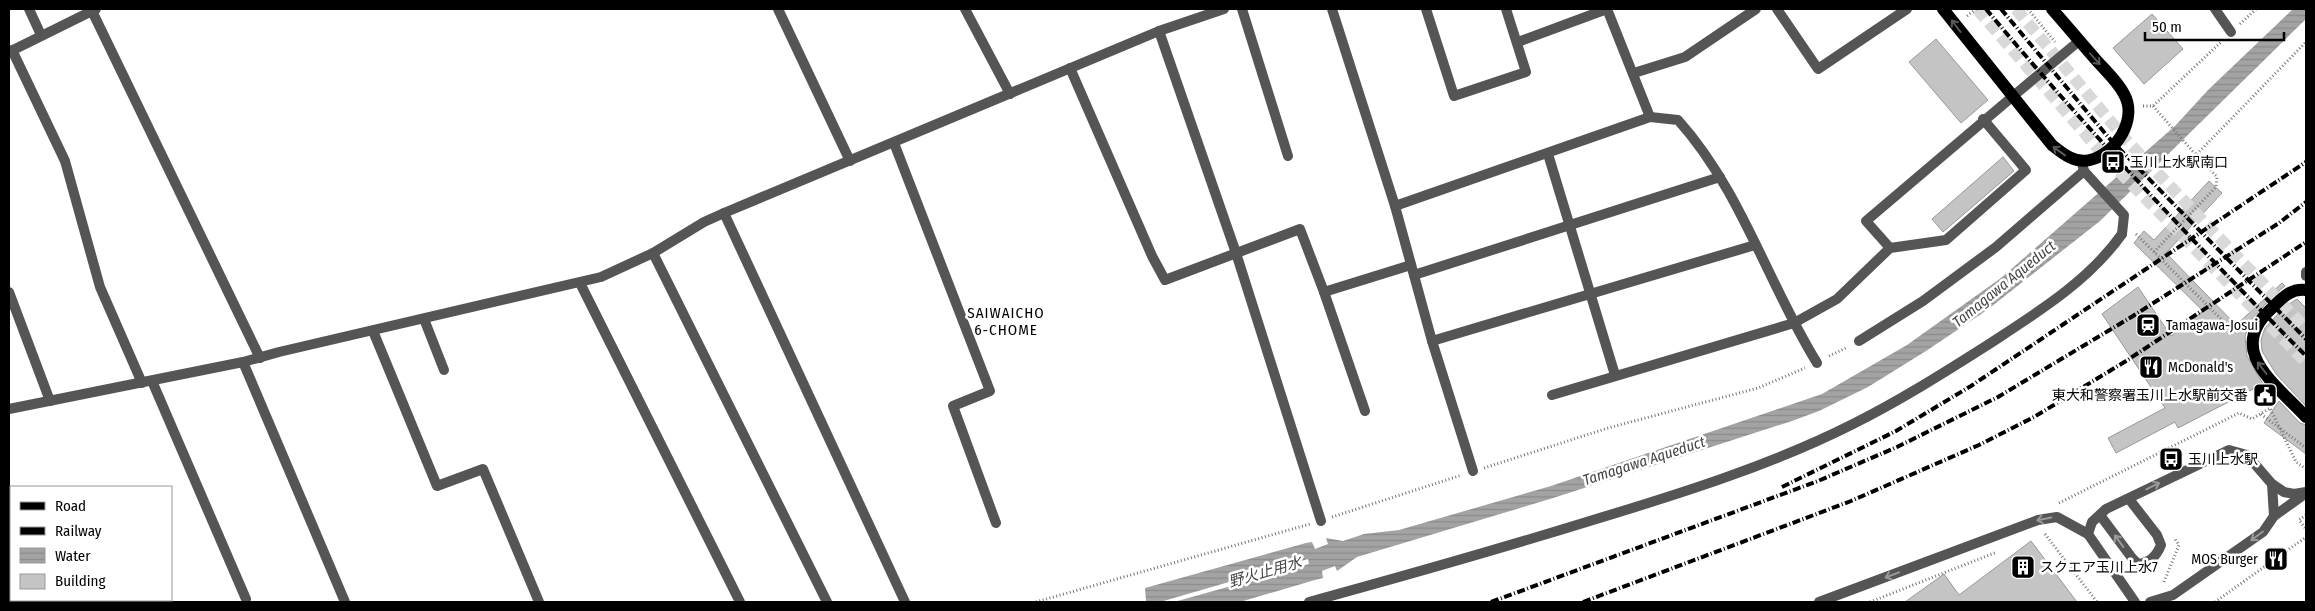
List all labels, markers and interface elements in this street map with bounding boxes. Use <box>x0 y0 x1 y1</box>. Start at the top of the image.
scale bar <box>2145 10 2284 42</box>
text: 50 m <box>2152 18 2182 36</box>
one-way arrow <box>1950 20 1961 33</box>
one-way arrow <box>2089 53 2101 66</box>
one-way arrow <box>2053 145 2066 156</box>
bus stop icon: 玉川上水駅南口 <box>2100 149 2126 175</box>
place label: 玉川上水駅南口 <box>2130 154 2228 171</box>
water label: Tamagawa Aqueduct <box>1949 237 2059 331</box>
district label: SAIWAICHO 6-CHOME <box>967 304 1045 339</box>
station icon: Tamagawa-Josui <box>2135 312 2161 338</box>
place label: Tamagawa-Josui <box>2166 317 2258 334</box>
restaurant icon: McDonald's <box>2138 354 2164 380</box>
place label: McDonald's <box>2168 359 2233 376</box>
one-way arrow <box>2257 361 2267 375</box>
public building icon: 東大和警察署玉川上水駅前交番 <box>2252 382 2278 408</box>
place label: 東大和警察署玉川上水駅前交番 <box>2052 387 2248 404</box>
water label: Tamagawa Aqueduct <box>1581 433 1707 489</box>
bus stop icon: 玉川上水駅 <box>2158 446 2184 472</box>
place label: 玉川上水駅 <box>2188 451 2258 468</box>
one-way arrow <box>2145 481 2160 490</box>
legend <box>10 486 172 601</box>
text: Road <box>55 497 86 515</box>
one-way arrow <box>2037 515 2053 524</box>
text: Railway <box>55 522 102 540</box>
one-way arrow <box>2250 531 2264 541</box>
one-way arrow <box>2114 534 2124 548</box>
restaurant icon: MOS Burger <box>2263 546 2289 572</box>
text: Water <box>55 547 91 565</box>
place label: MOS Burger <box>2191 551 2258 568</box>
water label: 野火止用水 <box>1226 552 1305 591</box>
building icon: スクエア玉川上水7 <box>2010 554 2036 580</box>
place label: スクエア玉川上水7 <box>2040 559 2158 576</box>
one-way arrow <box>1885 571 1900 580</box>
text: Building <box>55 572 106 590</box>

